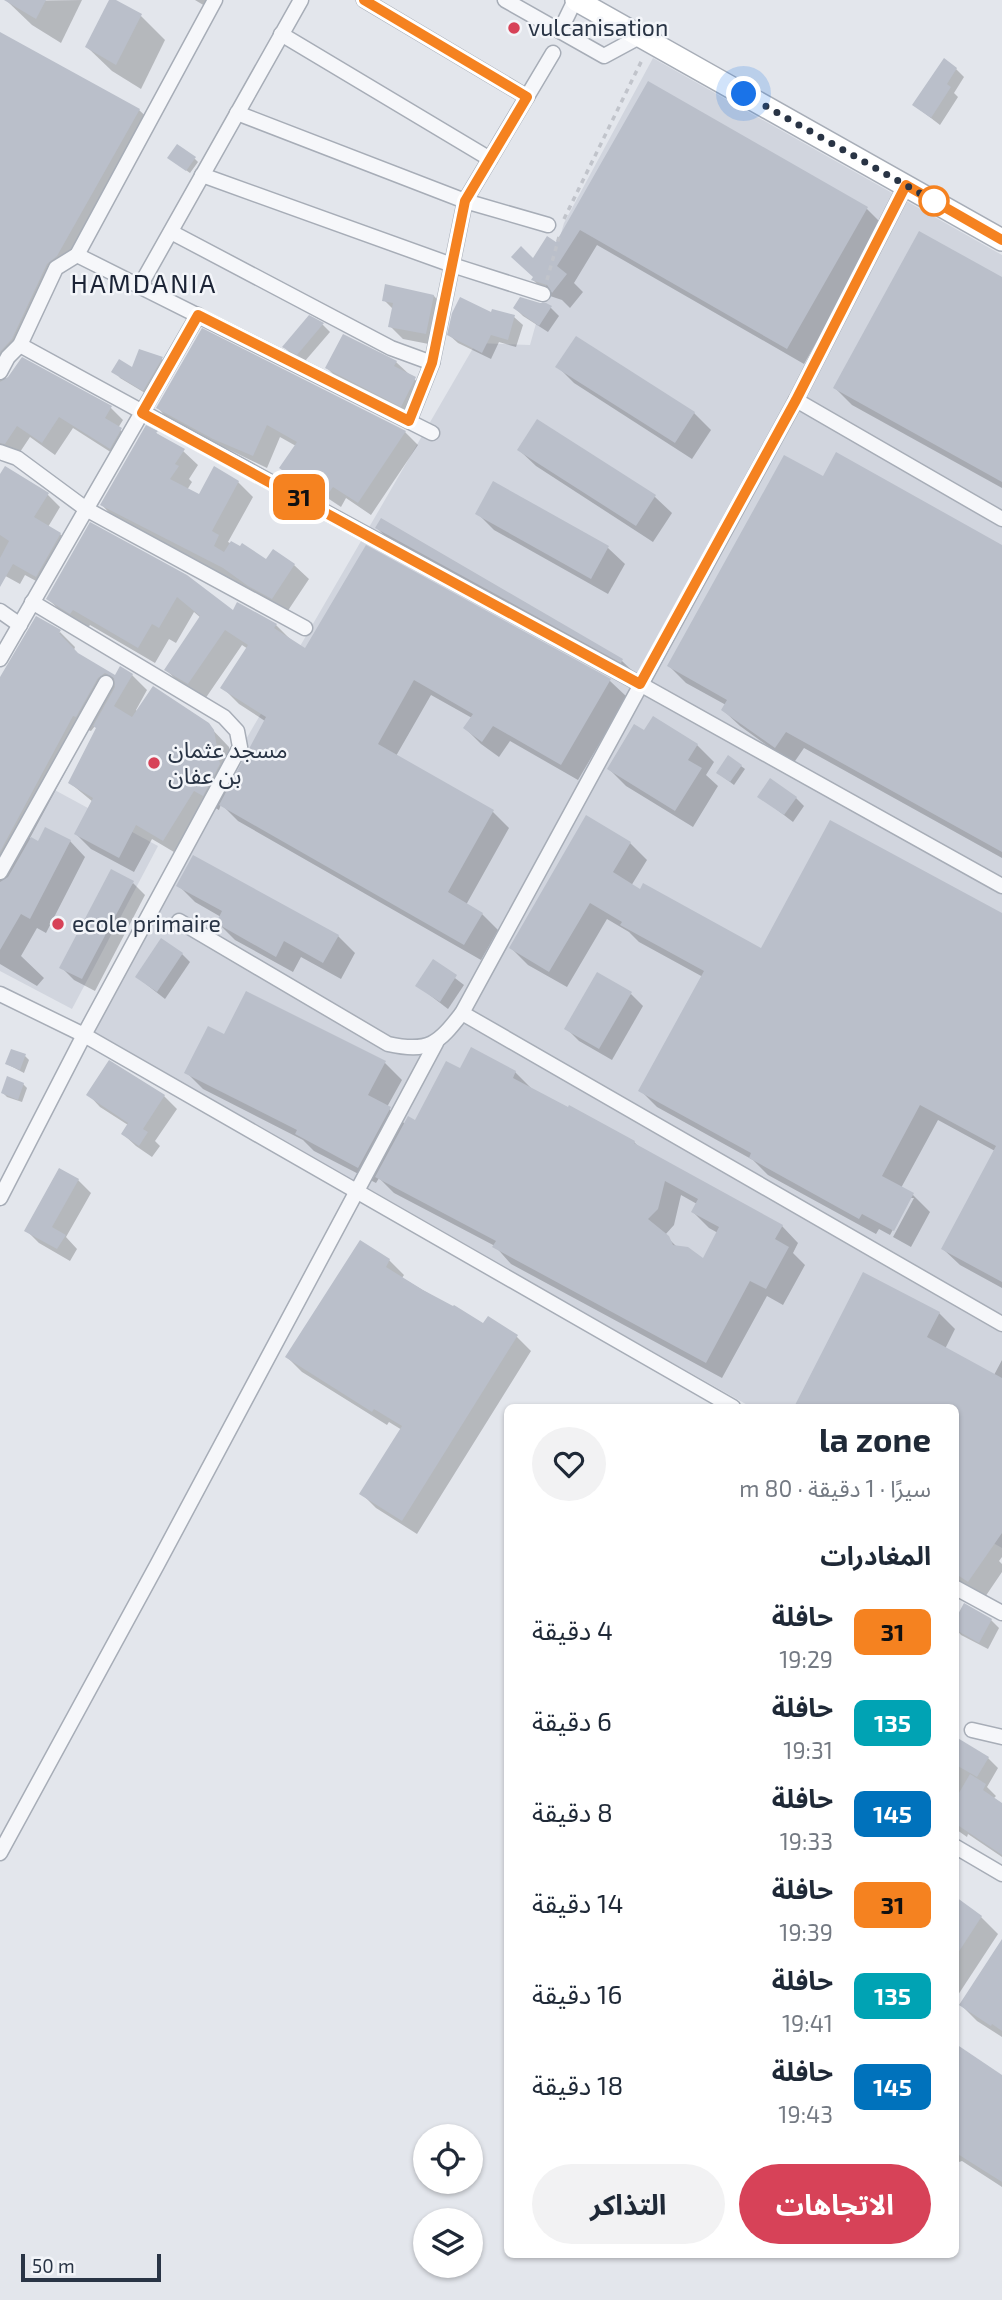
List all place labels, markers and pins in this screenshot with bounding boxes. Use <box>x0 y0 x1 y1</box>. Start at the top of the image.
place label: vulcanisation <box>528 13 668 41</box>
marker: vulcanisation <box>506 20 522 36</box>
unlabelled marker <box>919 186 949 216</box>
place label: مسجد عثمان بن عفان <box>168 735 288 789</box>
marker: مسجد عثمان بن عفان <box>146 755 162 771</box>
place label: ecole primaire <box>72 909 221 937</box>
marker: ecole primaire <box>50 916 66 932</box>

